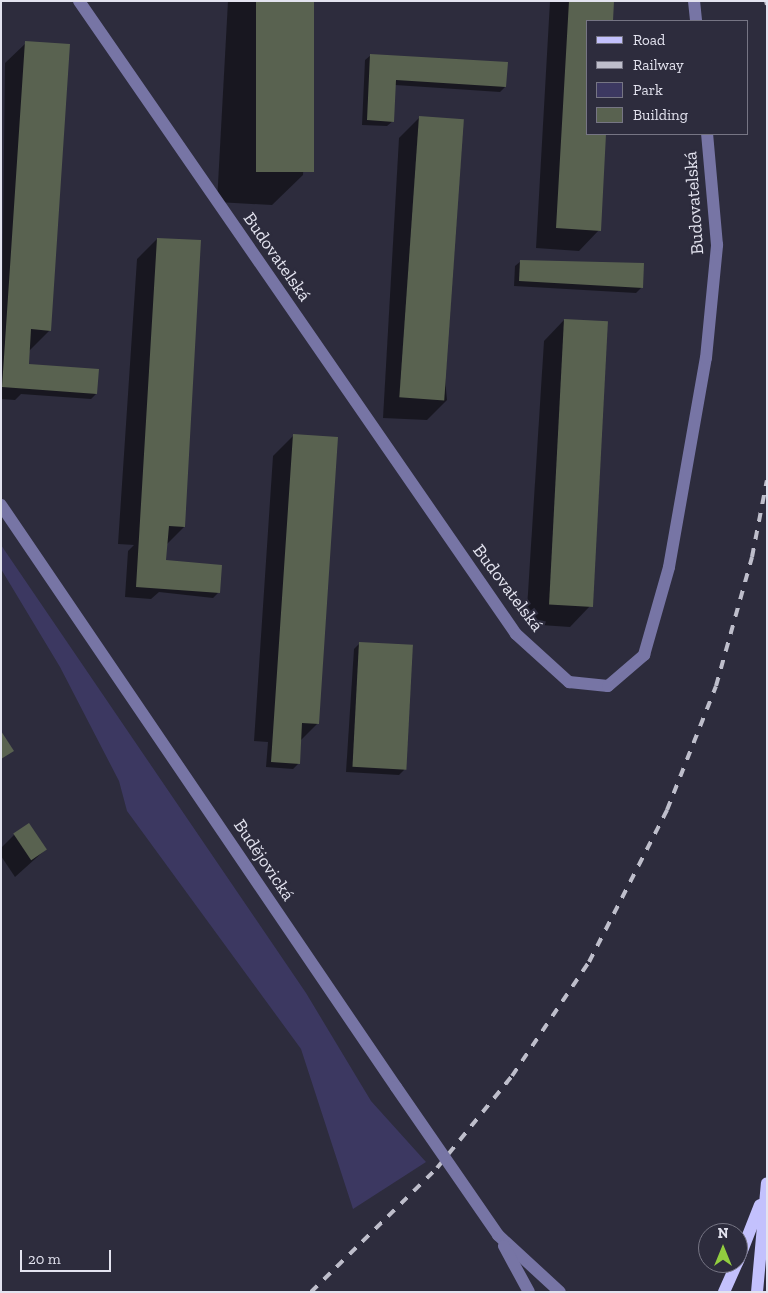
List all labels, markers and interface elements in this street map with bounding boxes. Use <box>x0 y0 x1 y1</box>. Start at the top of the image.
legend <box>586 20 748 135</box>
text: Road <box>633 31 665 49</box>
text: Railway <box>633 56 684 74</box>
text: Park <box>633 81 663 99</box>
text: Building <box>633 106 688 124</box>
street label: Budovatelská <box>680 151 708 255</box>
street label: Budovatelská <box>238 208 316 306</box>
street label: Budovatelská <box>468 540 548 636</box>
street label: Budějovická <box>229 815 299 905</box>
north arrow <box>698 1223 748 1273</box>
text: N <box>718 1225 728 1242</box>
scale bar <box>22 1240 114 1272</box>
text: 20 m <box>28 1250 61 1268</box>

